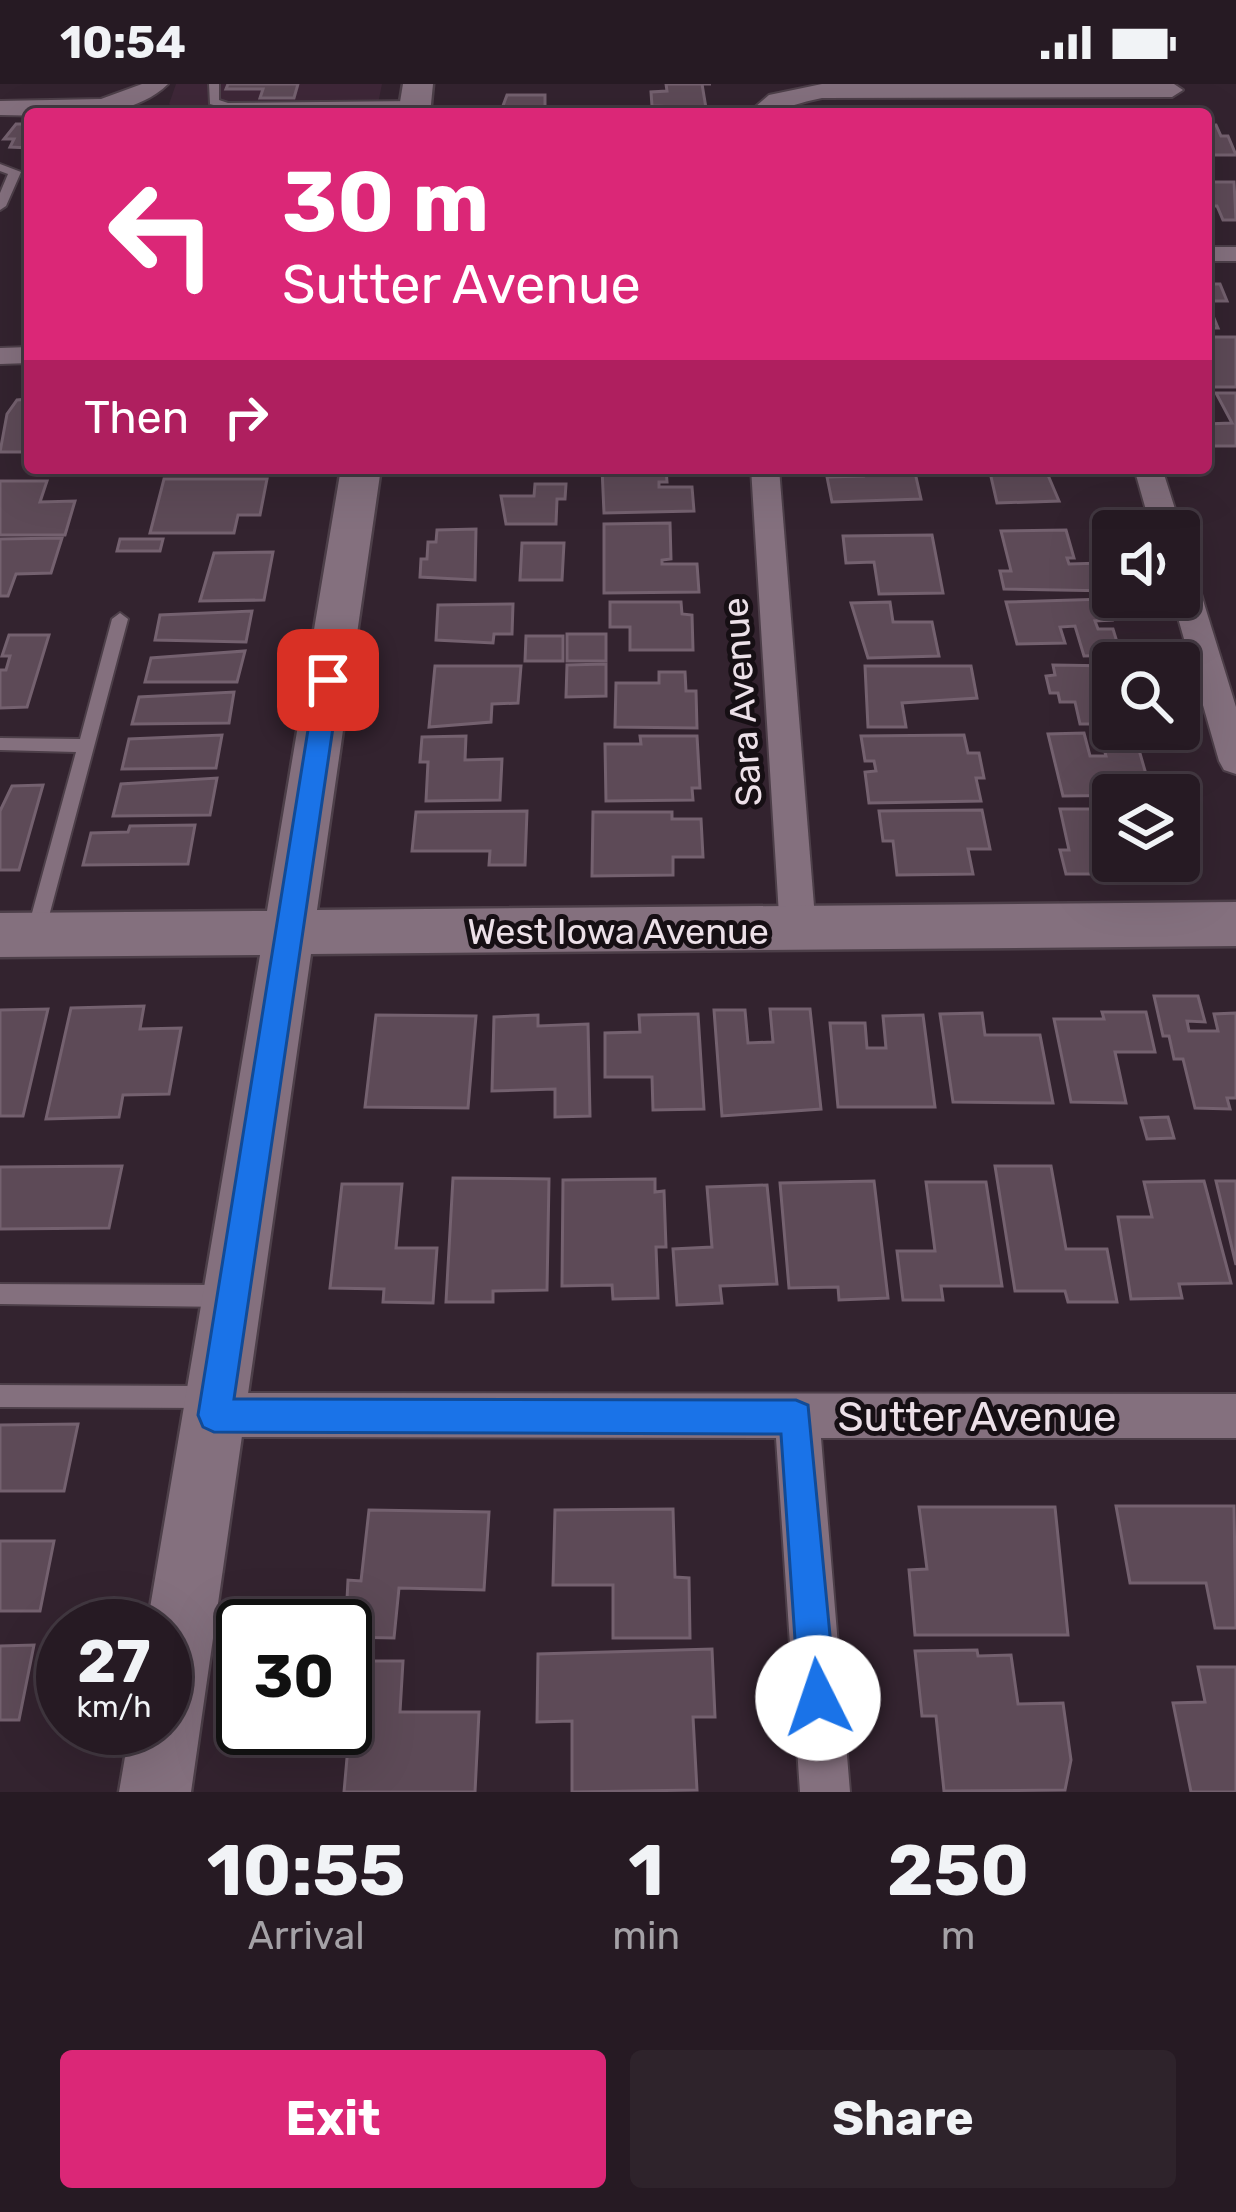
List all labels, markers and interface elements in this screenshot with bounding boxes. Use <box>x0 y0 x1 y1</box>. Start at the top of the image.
text: 10:54 <box>60 16 186 69</box>
text: 30 m <box>282 152 489 252</box>
icon: left <box>84 156 240 312</box>
text: Sutter Avenue <box>282 253 641 317</box>
icon: right <box>213 384 279 450</box>
text: Then <box>84 391 189 444</box>
map controls <box>1092 510 1200 882</box>
button: sound <box>1092 510 1200 618</box>
street label: Sara Avenue <box>713 596 771 808</box>
pin <box>277 629 379 731</box>
button: search <box>1092 642 1200 750</box>
icon: arrive <box>295 647 361 713</box>
button: layers <box>1092 774 1200 882</box>
street label: West Iowa Avenue <box>467 910 769 953</box>
street label: Sutter Avenue <box>837 1392 1117 1442</box>
speed limit sign: 30 <box>216 1599 372 1755</box>
text: 27 <box>77 1626 151 1697</box>
position arrow <box>755 1635 881 1761</box>
text: km/h <box>77 1689 151 1725</box>
text: 10:55 <box>207 1828 406 1913</box>
text: 1 <box>628 1828 664 1913</box>
text: 250 <box>887 1828 1029 1913</box>
text: Arrival <box>248 1913 365 1959</box>
text: min <box>612 1913 680 1959</box>
text: m <box>941 1913 975 1959</box>
button: Exit <box>60 2050 606 2188</box>
button: Share <box>630 2050 1176 2188</box>

